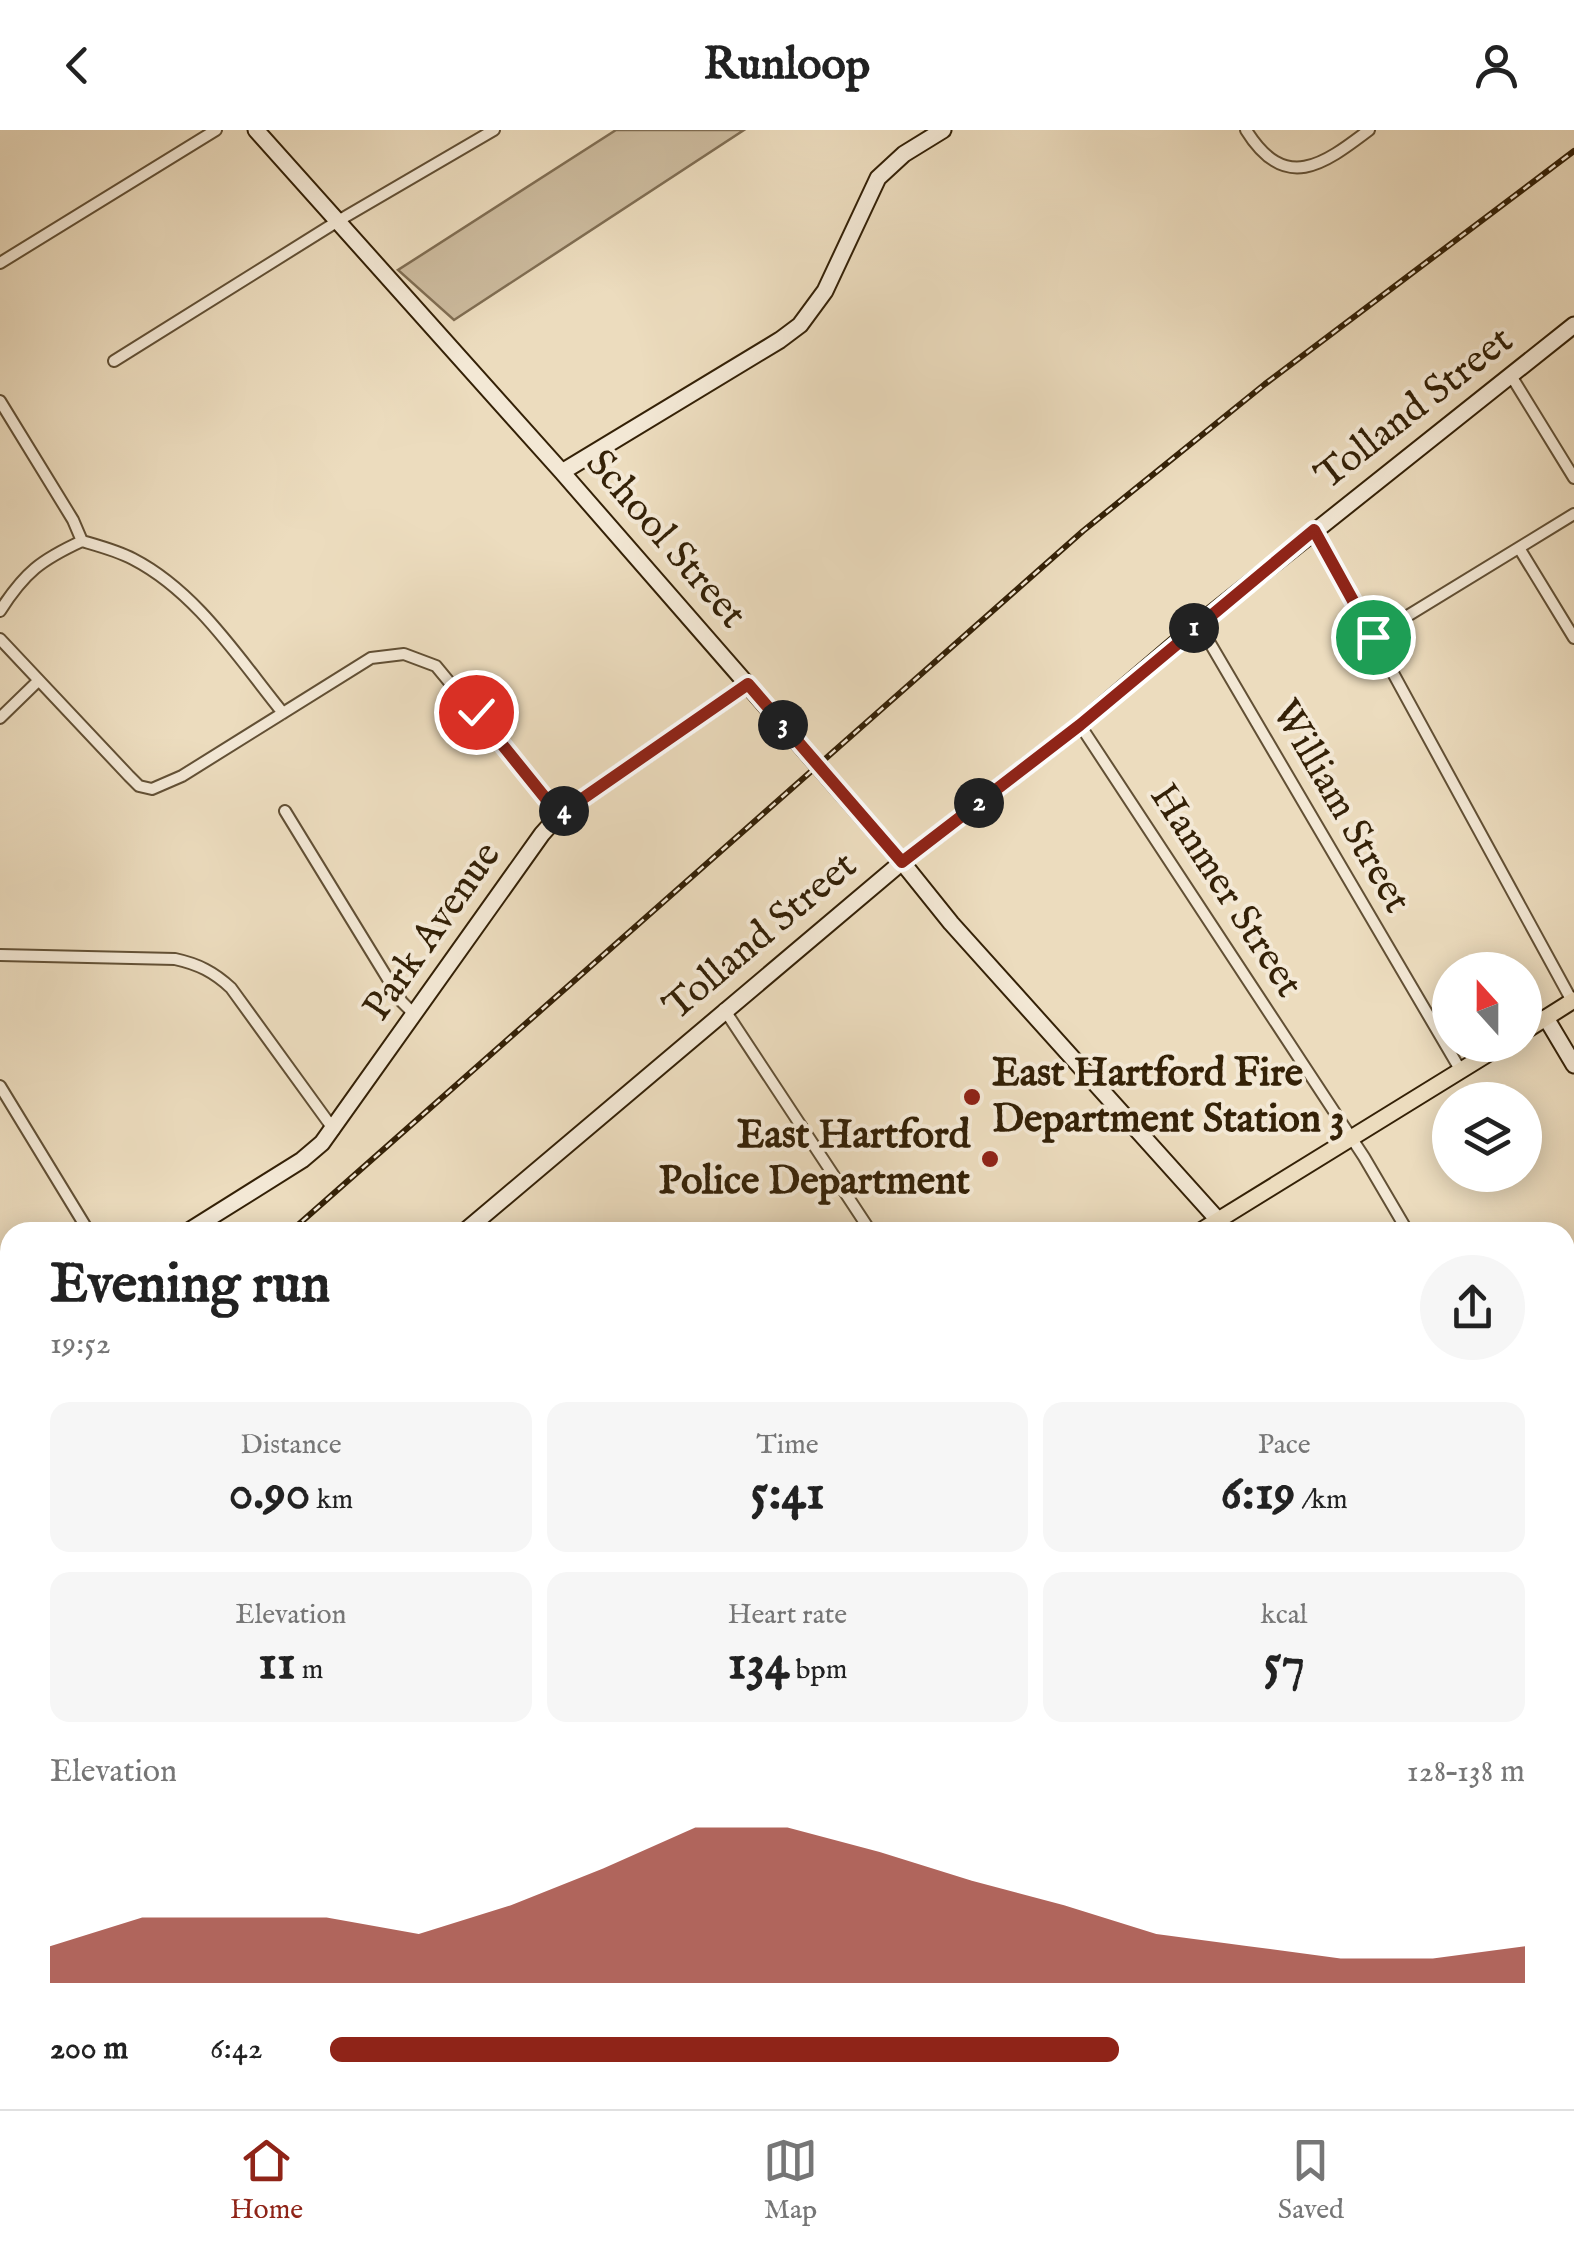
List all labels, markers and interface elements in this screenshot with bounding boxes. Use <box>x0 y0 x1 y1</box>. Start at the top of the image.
text: Runloop <box>704 37 870 94</box>
icon: back <box>50 38 105 93</box>
icon: person <box>1469 38 1524 93</box>
street label: Tolland Street <box>1306 316 1524 502</box>
street label: School Street <box>573 440 757 640</box>
pin <box>1331 595 1416 680</box>
pin: 1 <box>1169 603 1219 653</box>
text: 1 <box>1189 610 1199 645</box>
icon: arrive <box>1346 610 1401 665</box>
pin <box>434 670 519 755</box>
icon: check <box>449 685 504 740</box>
street label: William Street <box>1258 691 1422 923</box>
pin: 3 <box>758 700 808 750</box>
text: 3 <box>778 707 788 742</box>
street label: Hanmer Street <box>1137 774 1313 1008</box>
pin: 2 <box>954 778 1004 828</box>
text: 2 <box>972 785 986 820</box>
pin: 4 <box>539 786 589 836</box>
text: 4 <box>557 793 571 828</box>
street label: Park Avenue <box>353 833 513 1031</box>
street label: Tolland Street <box>654 841 868 1033</box>
north arrow <box>1432 952 1542 1062</box>
map controls <box>1432 952 1542 1192</box>
place label: East Hartford Fire Department Station 3 <box>992 1049 1345 1146</box>
button: layers <box>1432 1082 1542 1192</box>
marker: East Hartford Fire Department Station 3 <box>961 1086 983 1108</box>
place label: East Hartford Police Department <box>659 1111 971 1208</box>
marker: East Hartford Police Department <box>979 1148 1001 1170</box>
text: Evening run <box>50 1251 330 1321</box>
button: share <box>1420 1255 1525 1360</box>
text: 19:52 <box>50 1324 111 1365</box>
text: Distance <box>240 1428 341 1463</box>
text: Time <box>756 1428 819 1463</box>
text: Pace <box>1258 1428 1311 1463</box>
text: 0.90 <box>229 1463 310 1526</box>
text: 5:41 <box>750 1463 825 1526</box>
text: 6:19 <box>1221 1463 1295 1526</box>
text: km <box>310 1483 353 1518</box>
text: /km <box>1295 1483 1348 1518</box>
text: Elevation <box>235 1598 346 1633</box>
text: Heart rate <box>728 1598 847 1633</box>
text: kcal <box>1261 1598 1307 1633</box>
text: 11 <box>258 1633 296 1696</box>
text: 134 <box>728 1633 790 1696</box>
text: 57 <box>1263 1633 1305 1696</box>
text: m <box>296 1653 323 1688</box>
text: bpm <box>790 1653 847 1688</box>
text: Elevation <box>50 1752 177 1793</box>
text: 128–138 m <box>1407 1752 1525 1793</box>
text: 200 m <box>50 2029 128 2070</box>
text: 6:42 <box>210 2029 263 2070</box>
tab: Home <box>230 2133 303 2228</box>
tab: Map <box>763 2133 818 2228</box>
tab: Saved <box>1278 2133 1344 2228</box>

